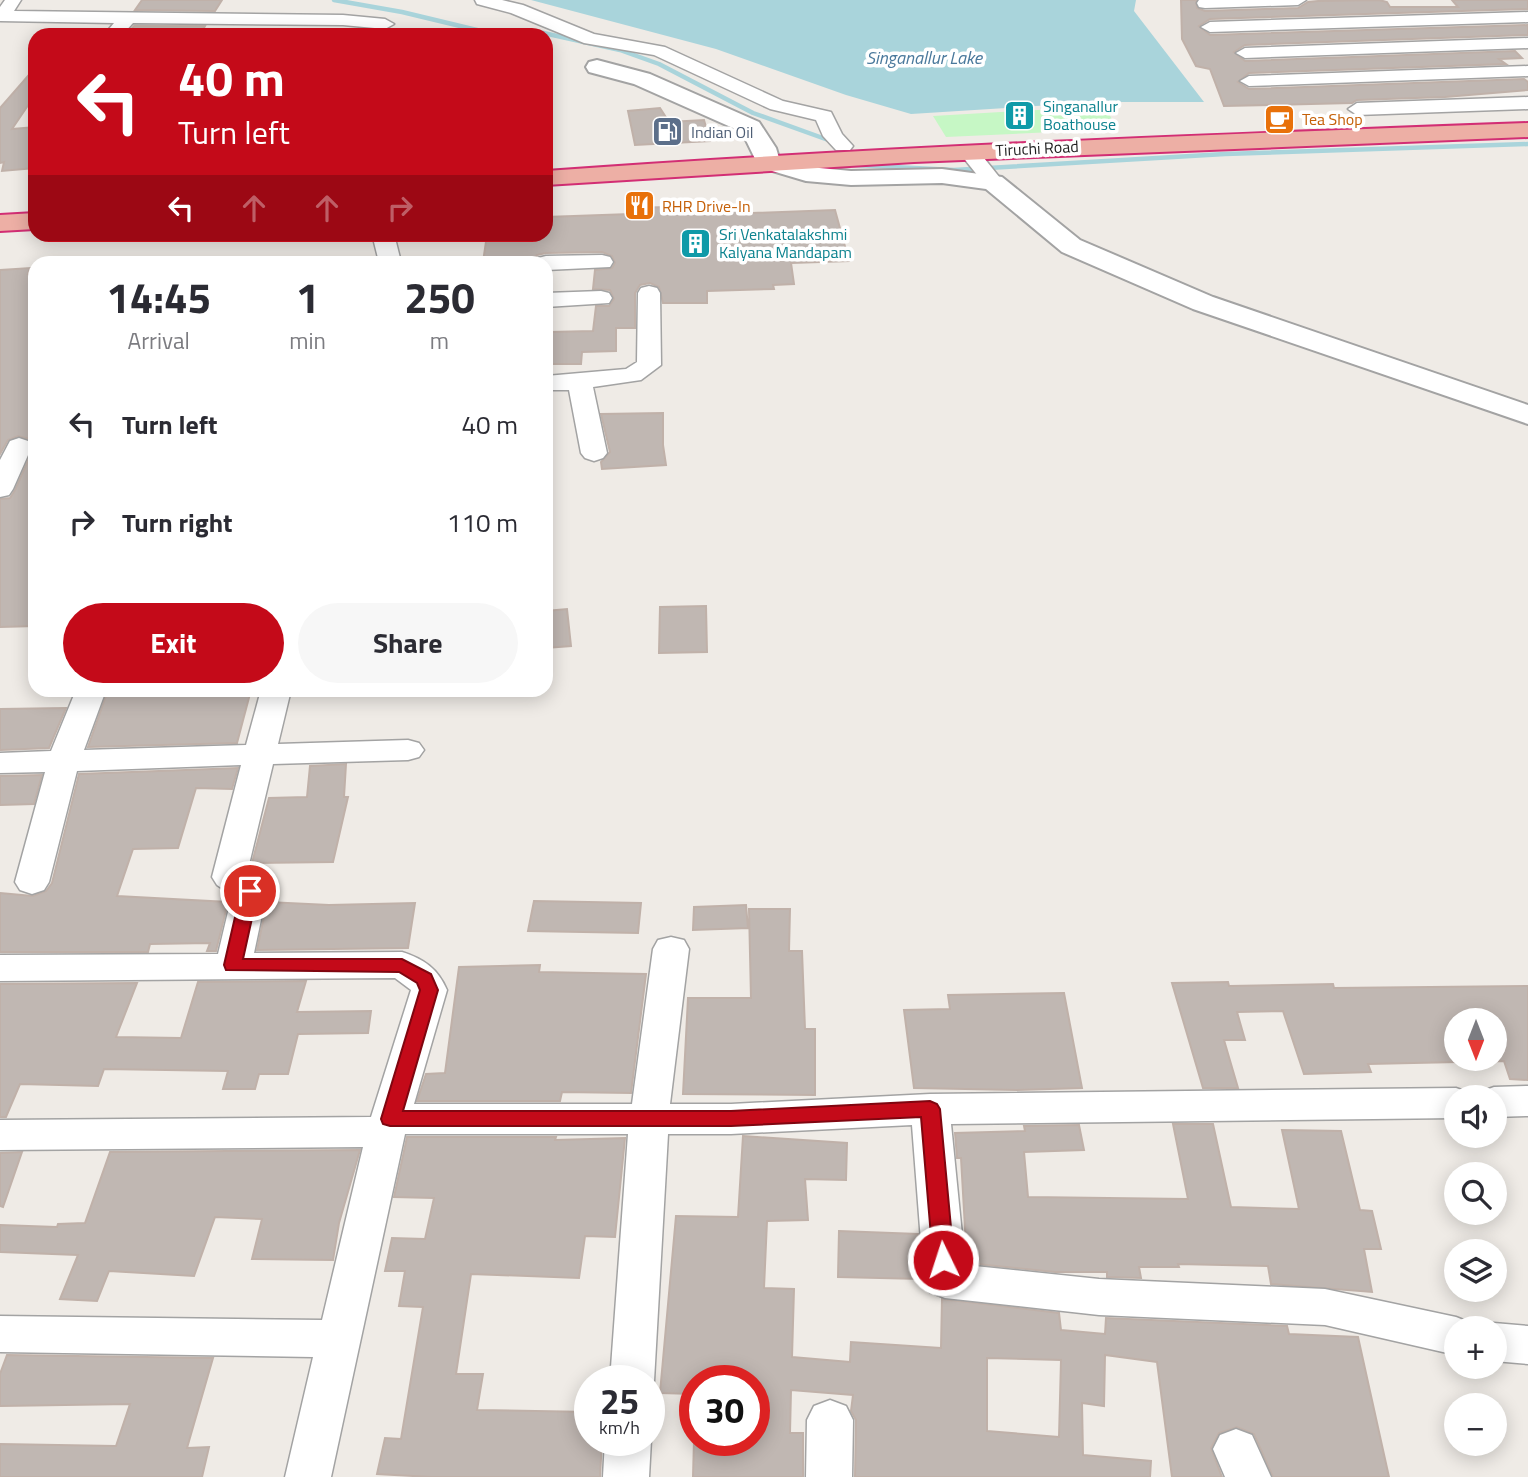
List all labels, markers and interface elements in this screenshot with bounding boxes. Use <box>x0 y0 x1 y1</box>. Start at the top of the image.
text: 40 m <box>178 40 285 115</box>
water label: Singanallur Lake <box>866 44 984 71</box>
icon: left <box>63 56 154 147</box>
place label: Singanallur Boathouse <box>1043 94 1119 136</box>
building icon: Singanallur Boathouse <box>1003 98 1037 132</box>
cafe icon: Tea Shop <box>1262 102 1296 136</box>
place label: Tea Shop <box>1302 107 1363 131</box>
text: Turn left <box>178 108 290 156</box>
fuel station icon: Indian Oil <box>651 115 685 149</box>
place label: Indian Oil <box>691 120 753 144</box>
street label: Tiruchi Road <box>995 134 1079 162</box>
icon: left <box>162 189 200 227</box>
icon: ahead <box>235 189 273 227</box>
icon: ahead <box>308 189 346 227</box>
icon: right <box>381 189 419 227</box>
restaurant icon: RHR Drive-In <box>622 189 656 223</box>
place label: RHR Drive-In <box>662 194 751 218</box>
place label: Sri Venkatalakshmi Kalyana Mandapam <box>719 222 852 264</box>
building icon: Sri Venkatalakshmi Kalyana Mandapam <box>679 226 713 260</box>
text: 14:45 <box>106 265 211 329</box>
text: 1 <box>296 265 319 329</box>
text: 250 <box>404 265 475 329</box>
text: Arrival <box>127 323 190 358</box>
text: min <box>289 323 326 358</box>
text: m <box>430 323 449 358</box>
icon: left <box>63 405 101 443</box>
text: Turn left <box>122 405 217 444</box>
text: 40 m <box>461 405 518 444</box>
icon: right <box>63 503 101 541</box>
text: Turn right <box>122 503 233 542</box>
text: 110 m <box>447 503 518 542</box>
button: Exit <box>63 603 284 683</box>
button: Share <box>298 603 518 683</box>
pin <box>220 861 280 921</box>
icon: arrive <box>231 872 269 910</box>
north arrow <box>1444 1008 1507 1071</box>
map controls <box>1444 1008 1507 1456</box>
button: sound <box>1444 1085 1507 1148</box>
button: search <box>1444 1162 1507 1225</box>
position arrow <box>906 1223 980 1297</box>
button: layers <box>1444 1239 1507 1302</box>
button: + <box>1444 1316 1507 1379</box>
speed limit sign: 30 <box>679 1365 770 1456</box>
text: 25 <box>600 1374 639 1428</box>
button: − <box>1444 1393 1507 1456</box>
text: km/h <box>599 1414 640 1441</box>

